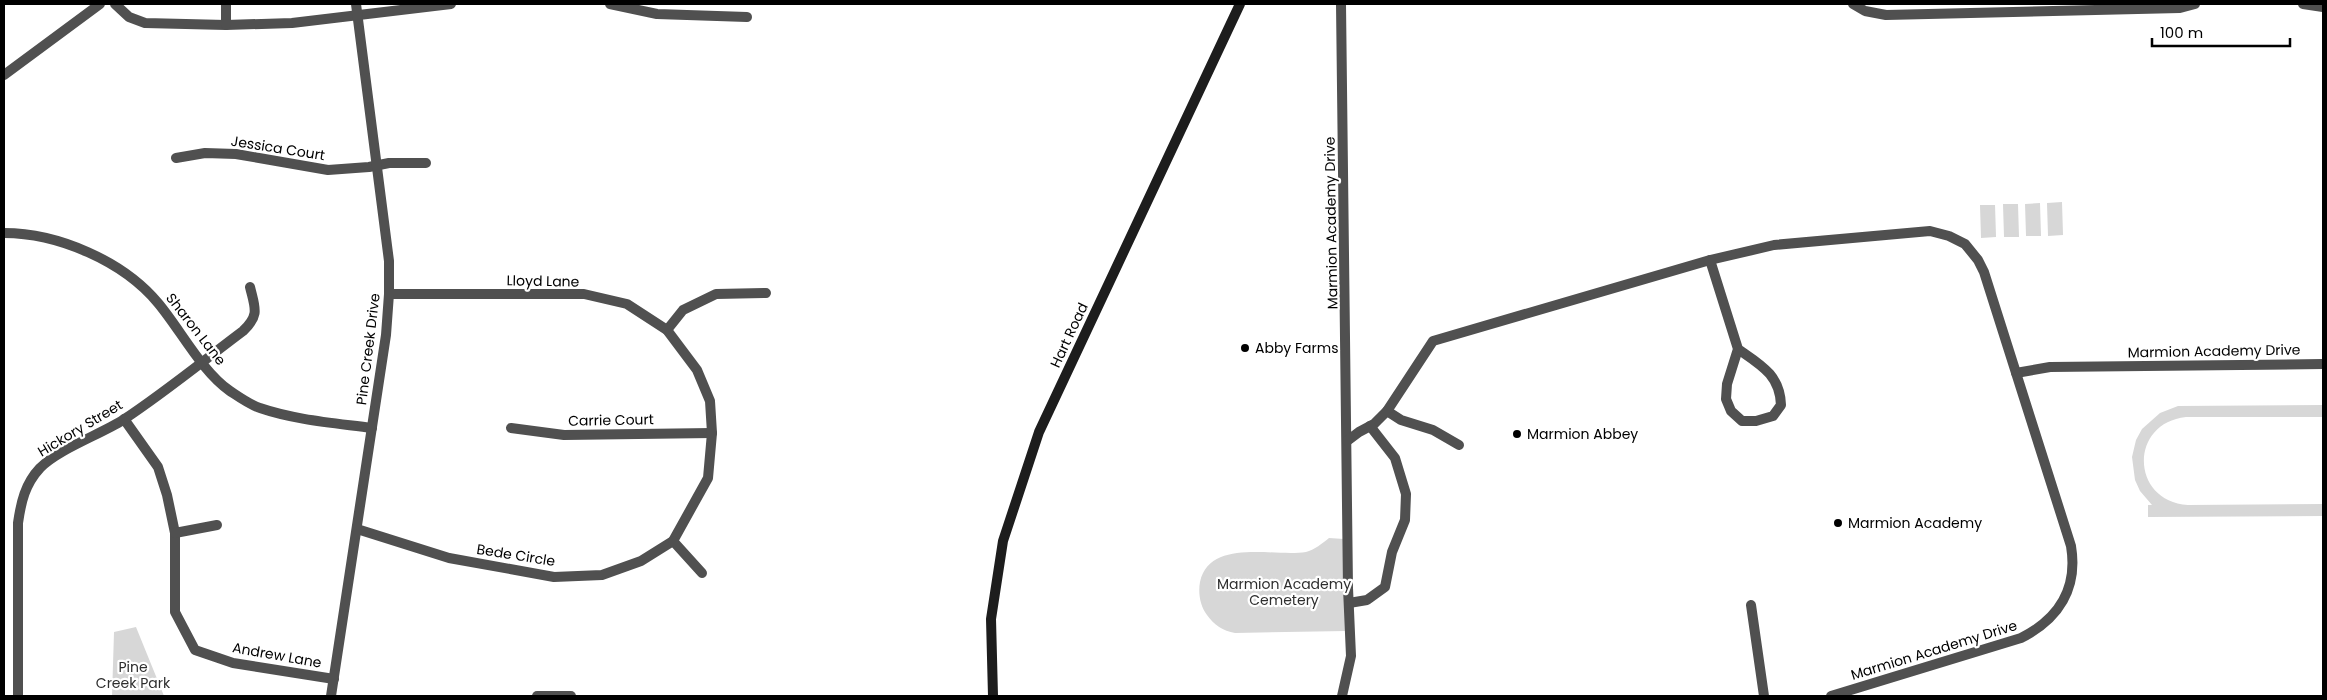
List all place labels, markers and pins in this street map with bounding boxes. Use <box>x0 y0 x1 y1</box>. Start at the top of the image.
place label: Abby Farms <box>1255 338 1338 358</box>
marker: Abby Farms <box>1239 342 1251 354</box>
place label: Marmion Abbey <box>1527 424 1638 444</box>
marker: Marmion Abbey <box>1511 428 1523 440</box>
place label: Marmion Academy <box>1848 513 1982 533</box>
marker: Marmion Academy <box>1832 517 1844 529</box>

